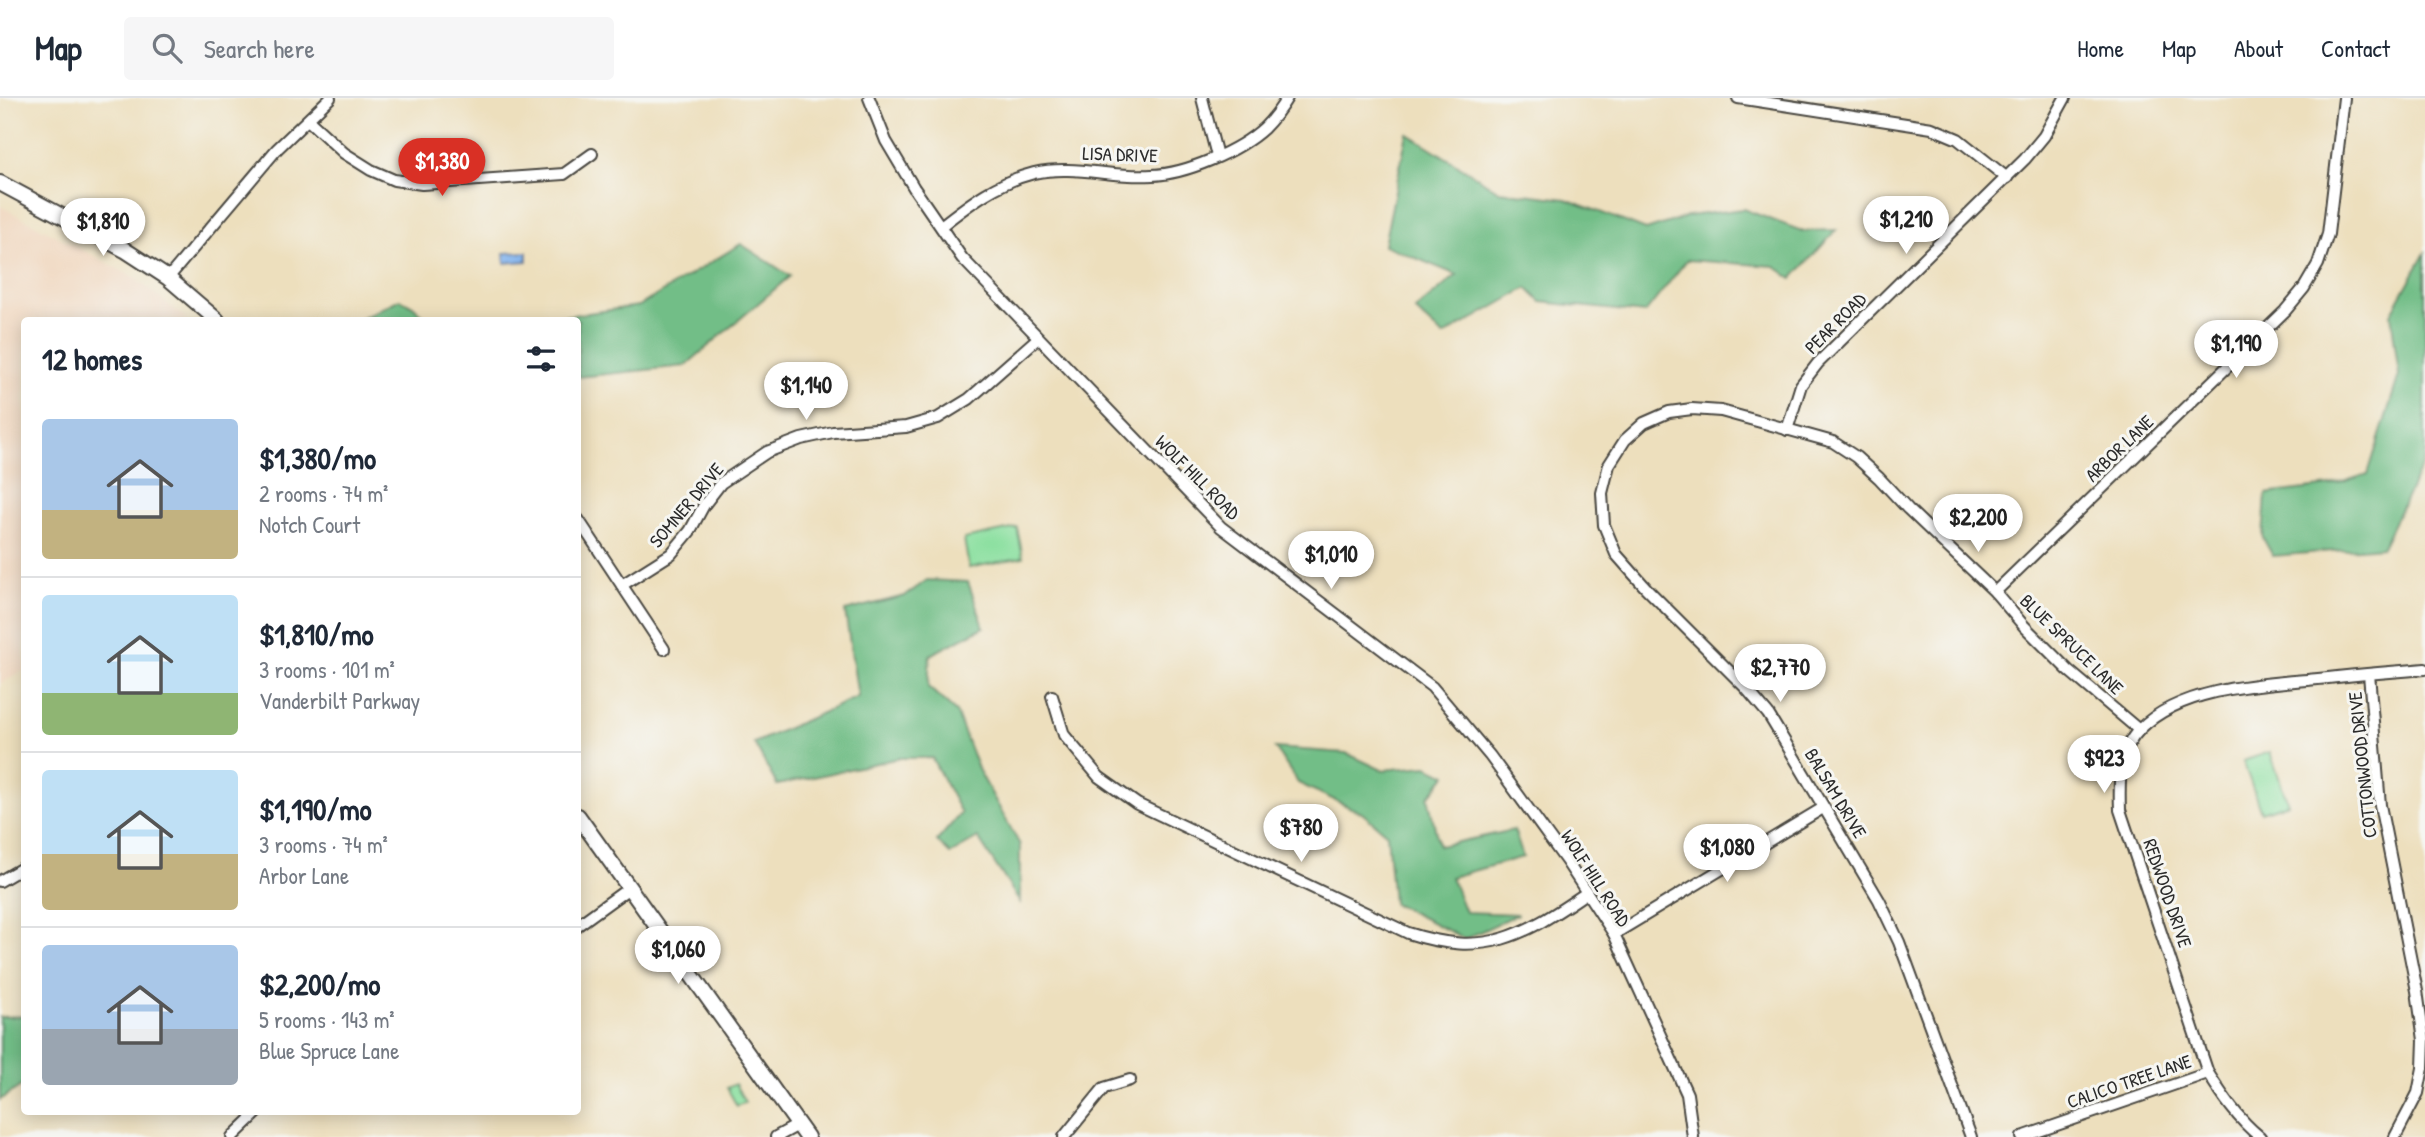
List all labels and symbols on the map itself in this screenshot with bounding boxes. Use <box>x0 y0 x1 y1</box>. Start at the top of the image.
pin: $1,380 <box>385 139 499 198</box>
street label: LISA DRIVE <box>1082 140 1159 168</box>
pin: $1,210 <box>1849 197 1963 256</box>
pin: $1,810 <box>46 198 160 258</box>
street label: PEAR ROAD <box>1798 286 1872 360</box>
pin: $1,190 <box>2179 320 2293 380</box>
pin: $1,140 <box>749 362 863 422</box>
street label: ARBOR LANE <box>2079 408 2159 487</box>
street label: WOLF HILL ROAD <box>1150 429 1246 525</box>
street label: SOMNER DRIVE <box>643 457 730 553</box>
pin: $2,200 <box>1921 494 2035 554</box>
pin: $1,010 <box>1274 532 1388 591</box>
street label: BLUE SPRUCE LANE <box>2014 588 2130 701</box>
pin: $2,770 <box>1723 644 1837 704</box>
street label: COTTONWOOD DRIVE <box>2341 690 2383 839</box>
pin: $923 <box>2063 736 2145 795</box>
street label: BALSAM DRIVE <box>1799 743 1873 843</box>
pin: $780 <box>1260 804 1342 864</box>
pin: $1,080 <box>1670 824 1784 884</box>
street label: WOLF HILL ROAD <box>1555 825 1637 931</box>
street label: REDWOOD DRIVE <box>2137 835 2199 951</box>
pin: $1,060 <box>621 926 735 986</box>
street label: CALICO TREE LANE <box>2063 1047 2195 1114</box>

